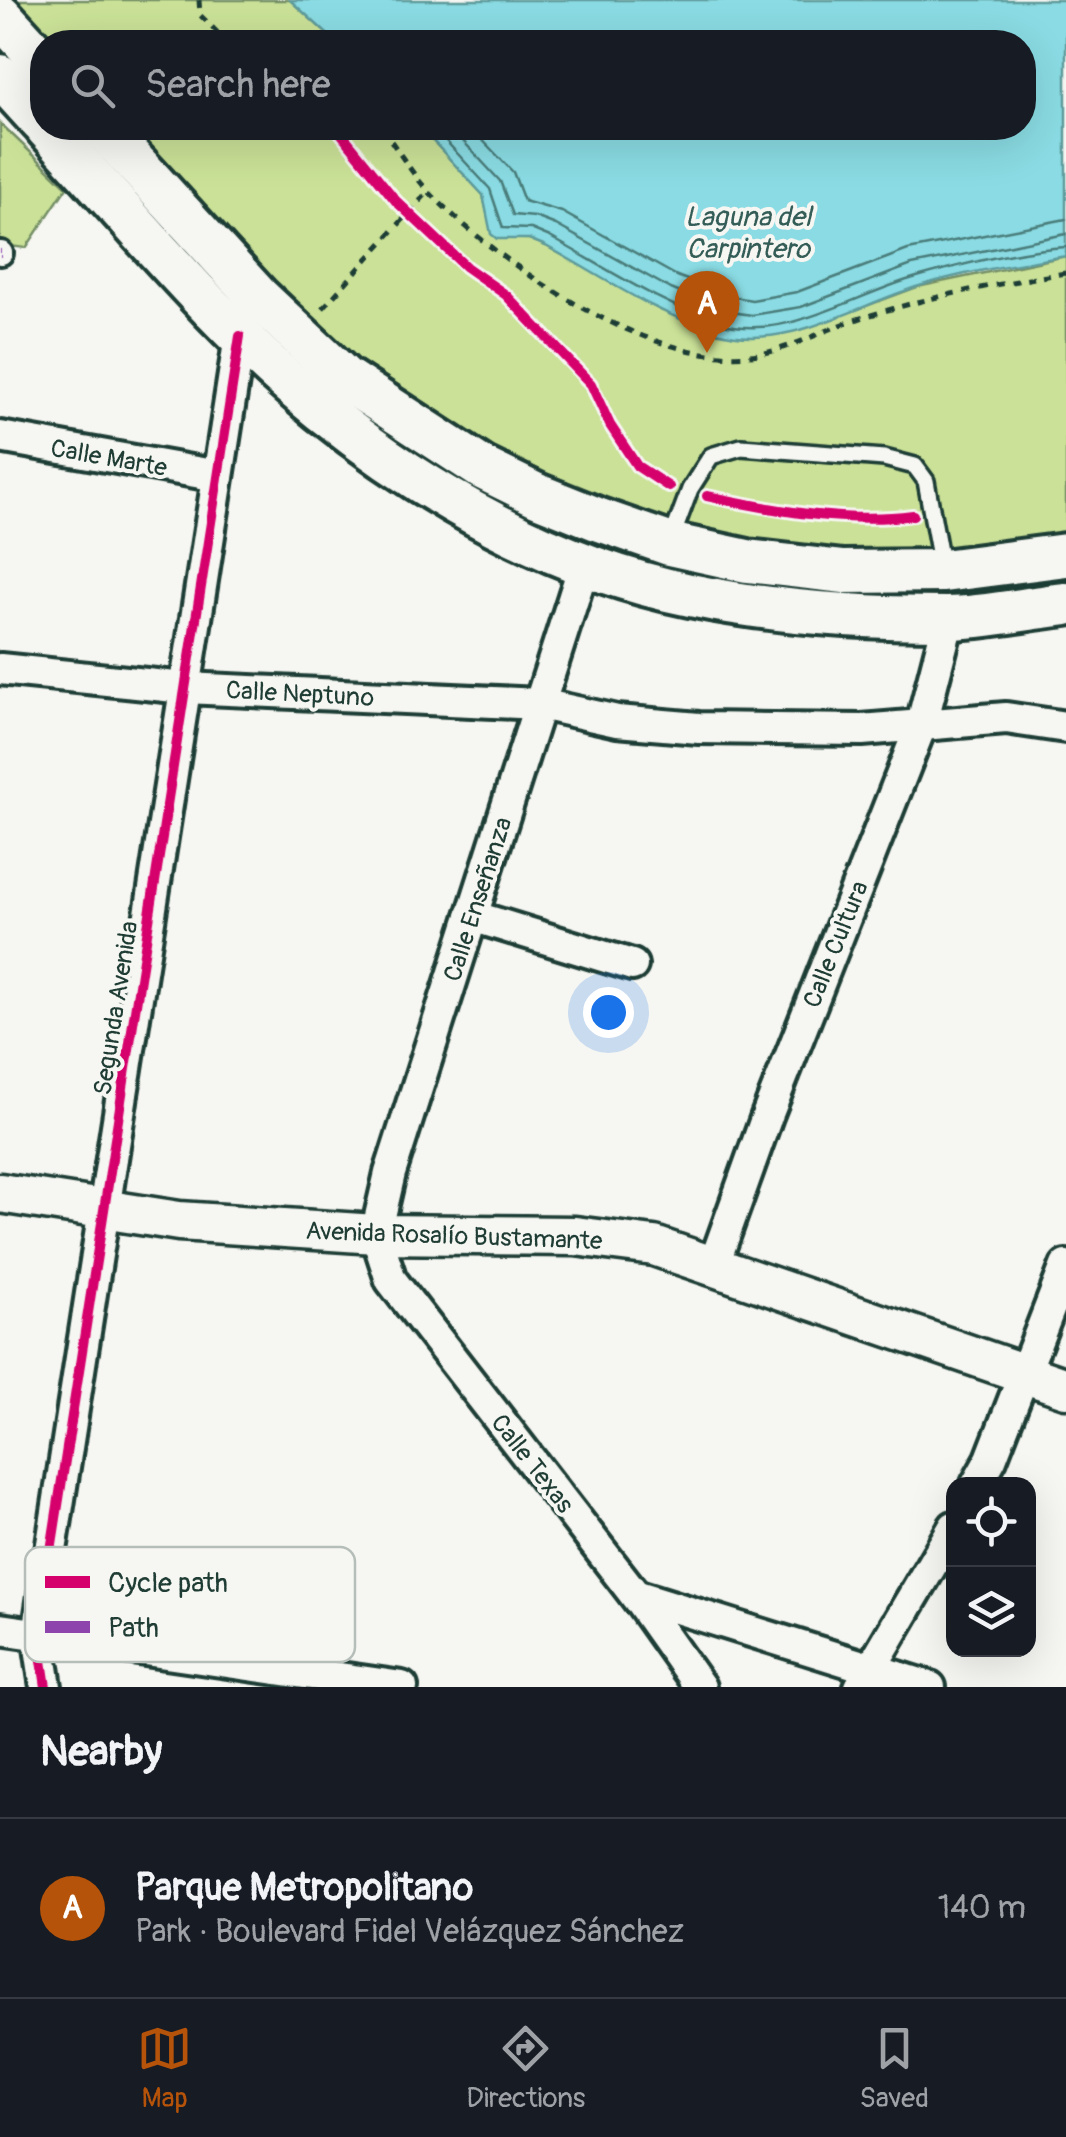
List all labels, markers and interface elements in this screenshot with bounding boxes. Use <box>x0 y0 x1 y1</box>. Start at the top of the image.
search box <box>30 30 1036 140</box>
icon: search <box>65 58 120 113</box>
text: Search here <box>145 61 331 109</box>
water label: Laguna del Carpintero <box>685 200 815 267</box>
pin: A <box>674 270 740 353</box>
street label: Calle Marte <box>48 433 170 484</box>
street label: Calle Neptuno <box>225 675 375 714</box>
street label: Calle Enseñanza <box>437 813 520 986</box>
street label: Calle Cultura <box>797 877 876 1012</box>
street label: Segunda Avenida <box>87 919 146 1097</box>
your location <box>583 987 634 1038</box>
street label: Avenida Rosalío Bustamante <box>305 1216 604 1257</box>
street label: Calle Texas <box>484 1408 580 1519</box>
map controls <box>946 1477 1036 1657</box>
button: locate <box>946 1477 1036 1567</box>
legend <box>25 1547 355 1662</box>
text: Cycle path <box>108 1566 228 1601</box>
button: layers <box>946 1567 1036 1657</box>
text: Path <box>108 1611 159 1646</box>
text: Nearby <box>40 1726 162 1778</box>
text: Parque Metropolitano <box>135 1864 473 1912</box>
text: A <box>62 1888 83 1928</box>
text: 140 m <box>938 1888 1026 1928</box>
text: Park · Boulevard Fidel Velázquez Sánchez <box>135 1912 684 1952</box>
tab: Map <box>137 2021 192 2116</box>
tab: Directions <box>466 2021 585 2116</box>
tab: Saved <box>859 2021 929 2116</box>

